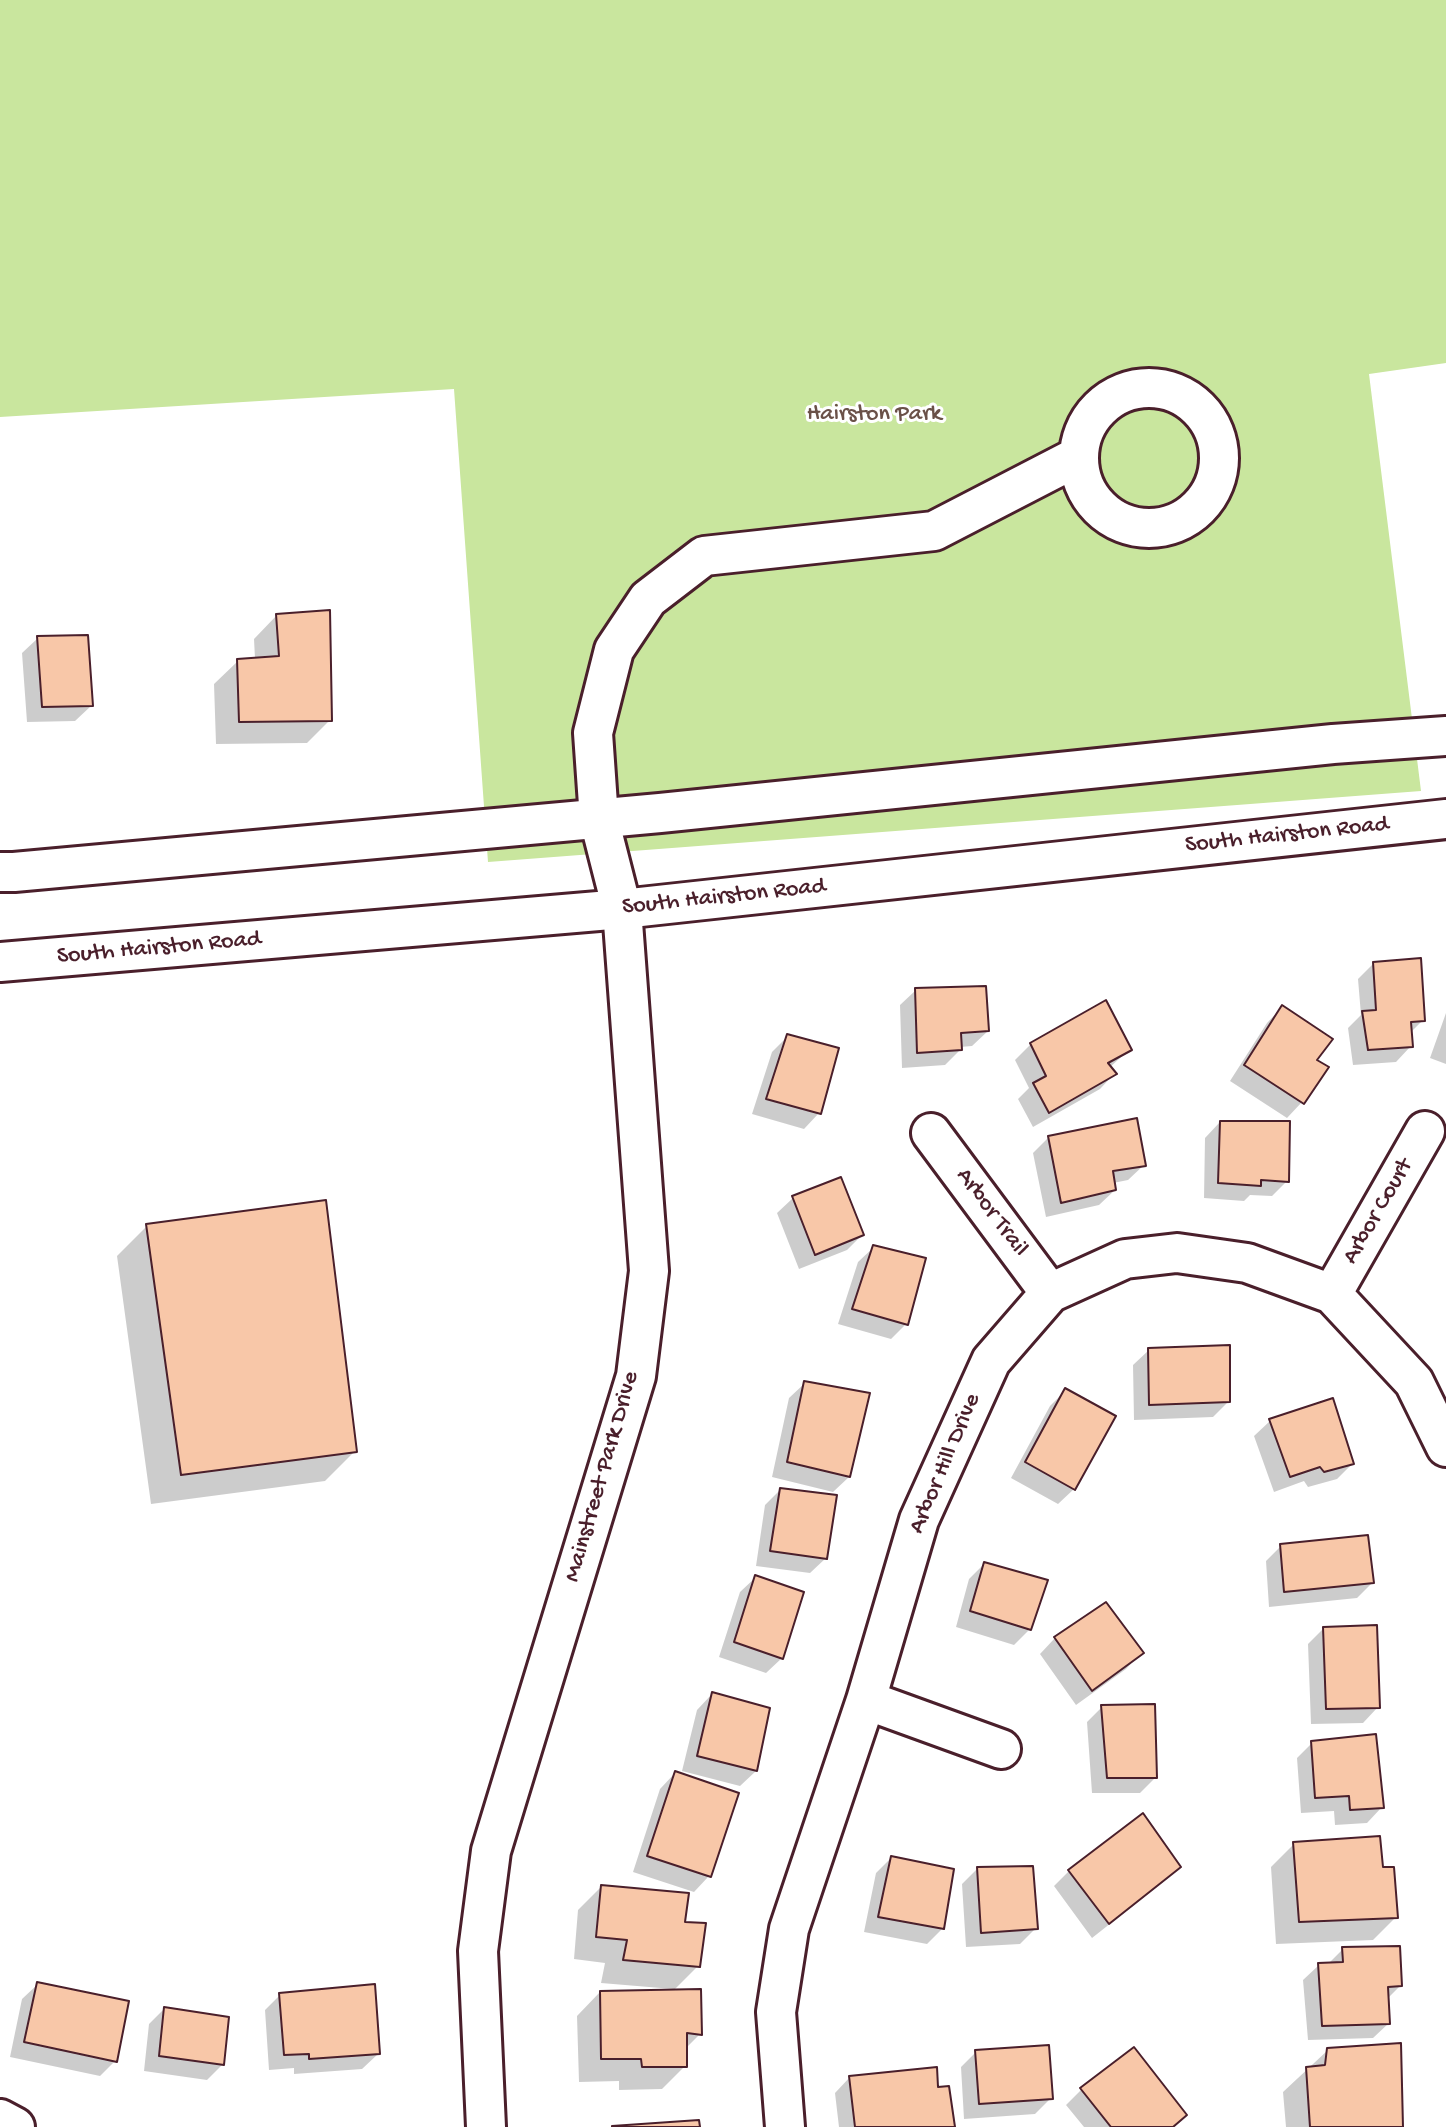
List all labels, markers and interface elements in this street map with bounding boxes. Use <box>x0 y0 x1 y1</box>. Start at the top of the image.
park label: Hairston Park <box>807 401 941 429</box>
street label: South Hairston Road <box>1184 811 1390 861</box>
street label: South Hairston Road <box>621 873 827 923</box>
street label: South Hairston Road <box>56 926 262 972</box>
street label: Arbor Court <box>1337 1154 1421 1270</box>
street label: Arbor Trail <box>948 1163 1034 1263</box>
street label: Mainstreet Park Drive <box>559 1368 647 1586</box>
street label: Arbor Hill Drive <box>904 1390 988 1538</box>

